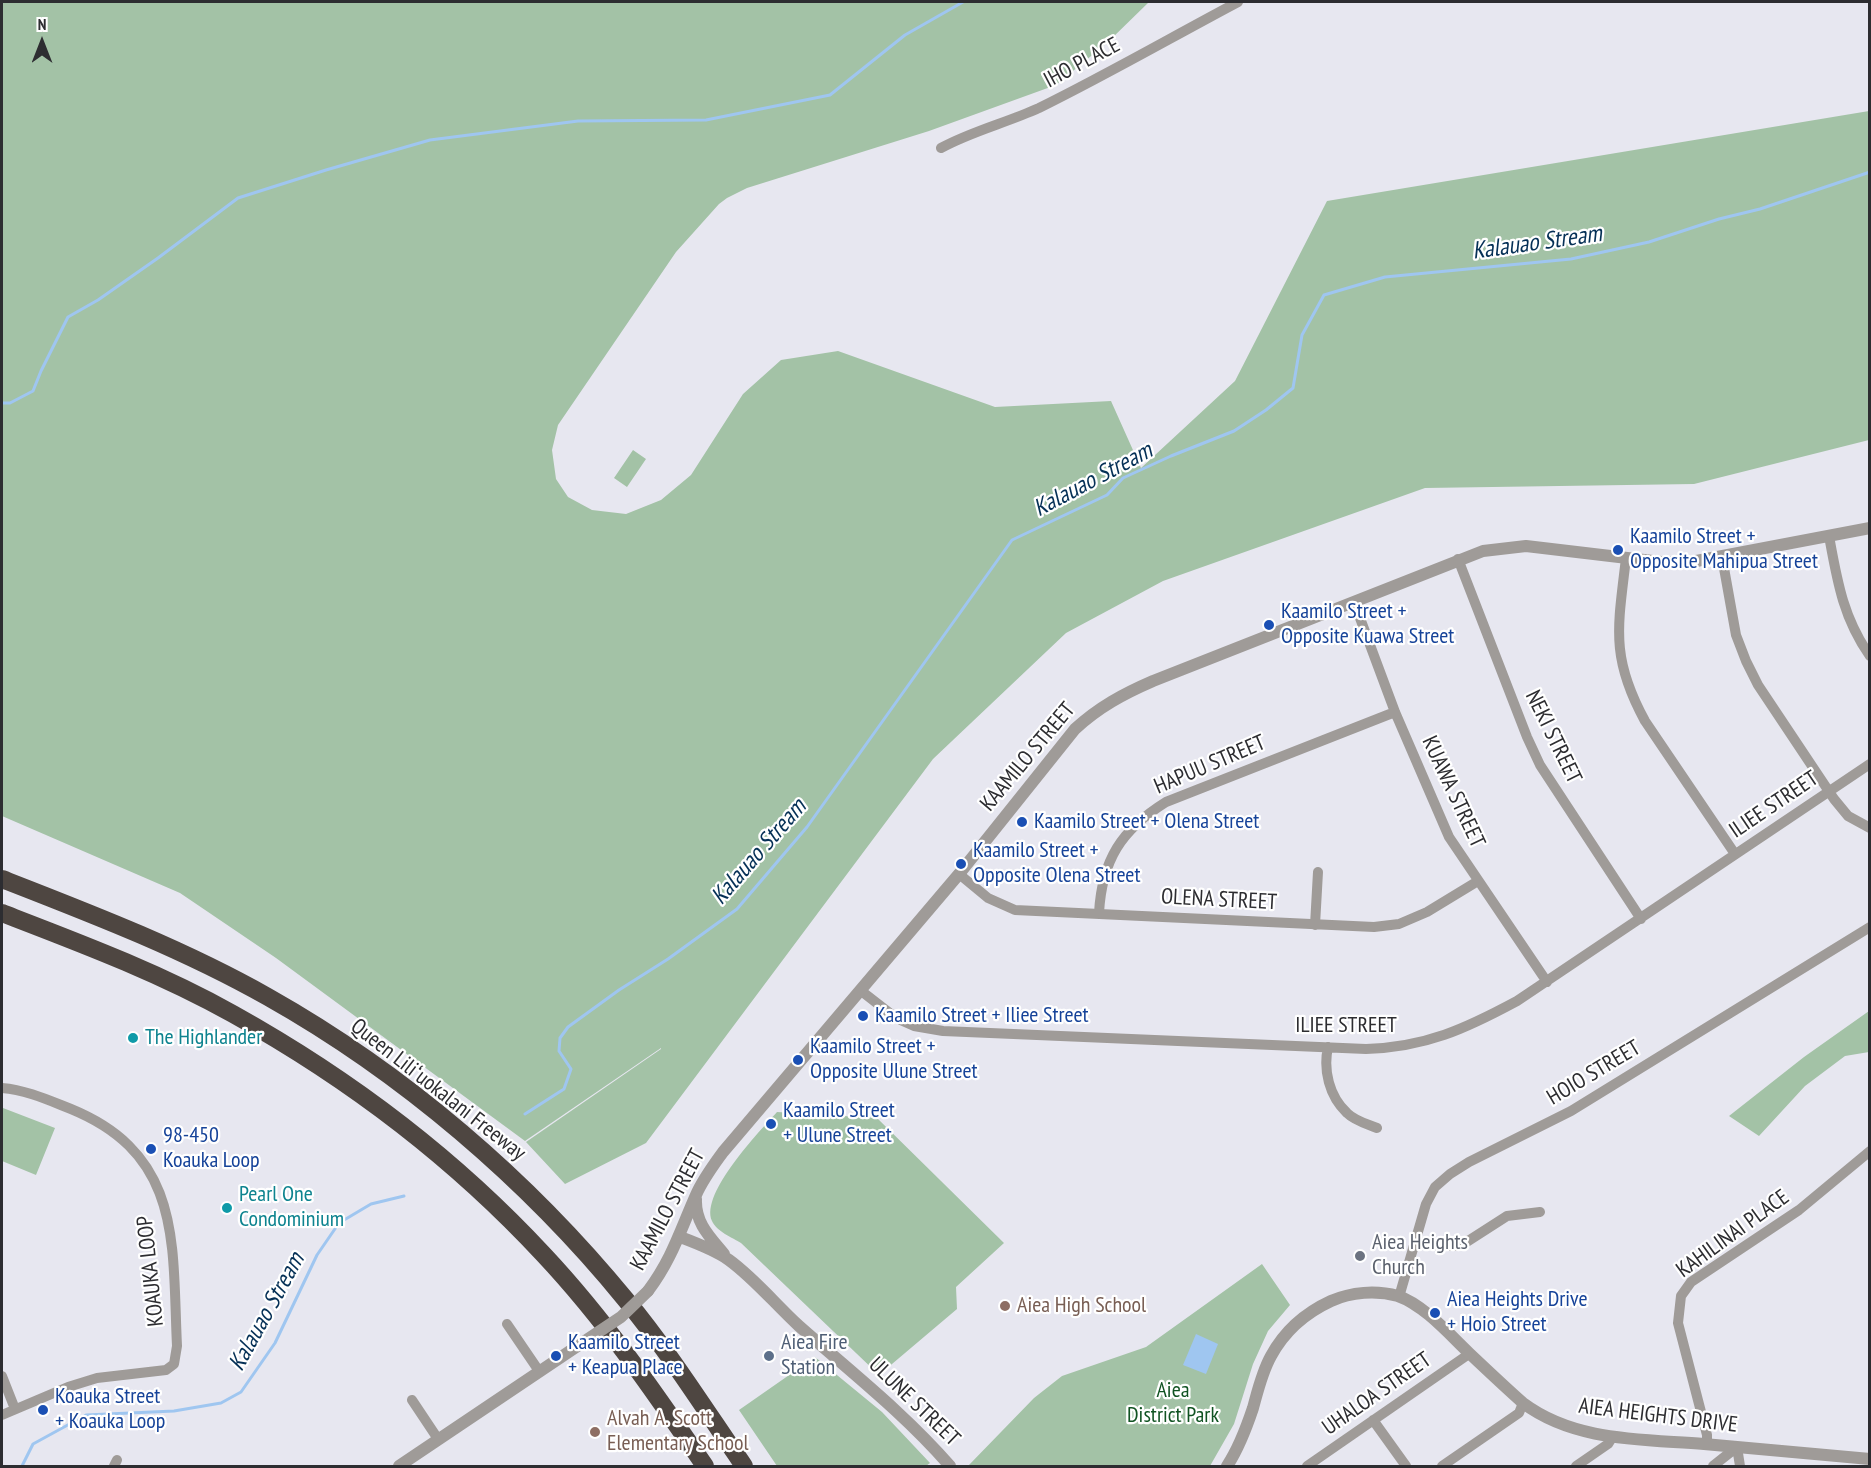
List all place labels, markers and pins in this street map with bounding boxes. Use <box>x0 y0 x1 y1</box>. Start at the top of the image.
place label: Kaamilo Street + Opposite Mahipua Street <box>1630 524 1818 576</box>
marker: Kaamilo Street + Opposite Mahipua Street <box>1611 543 1625 557</box>
place label: Kaamilo Street + Opposite Kuawa Street <box>1281 599 1454 650</box>
marker: Kaamilo Street + Opposite Kuawa Street <box>1262 618 1276 632</box>
place label: Kaamilo Street + Olena Street <box>1034 809 1259 835</box>
marker: Kaamilo Street + Olena Street <box>1015 815 1029 829</box>
place label: Kaamilo Street + Opposite Olena Street <box>973 838 1141 890</box>
marker: Kaamilo Street + Opposite Olena Street <box>954 857 968 871</box>
place label: Kaamilo Street + Iliee Street <box>875 1003 1089 1029</box>
marker: Kaamilo Street + Iliee Street <box>856 1009 870 1023</box>
place label: The Highlander <box>145 1025 262 1051</box>
marker: The Highlander <box>126 1031 140 1045</box>
place label: Kaamilo Street + Opposite Ulune Street <box>810 1034 978 1086</box>
marker: Kaamilo Street + Opposite Ulune Street <box>791 1053 805 1067</box>
place label: Kaamilo Street + Ulune Street <box>783 1098 895 1150</box>
marker: Kaamilo Street + Ulune Street <box>764 1117 778 1131</box>
place label: 98-450 Koauka Loop <box>163 1123 260 1174</box>
marker: 98-450 Koauka Loop <box>144 1142 158 1156</box>
place label: Pearl One Condominium <box>239 1182 344 1234</box>
marker: Pearl One Condominium <box>220 1201 234 1215</box>
place label: Aiea Heights Church <box>1372 1230 1468 1282</box>
marker: Aiea Heights Church <box>1353 1249 1367 1263</box>
place label: Aiea Heights Drive + Hoio Street <box>1447 1287 1588 1338</box>
place label: Aiea High School <box>1017 1293 1146 1319</box>
marker: Aiea High School <box>998 1299 1012 1313</box>
marker: Aiea Heights Drive + Hoio Street <box>1428 1306 1442 1320</box>
place label: Kaamilo Street + Keapua Place <box>568 1330 683 1382</box>
place label: Aiea Fire Station <box>781 1330 848 1382</box>
marker: Kaamilo Street + Keapua Place <box>549 1349 563 1363</box>
marker: Aiea Fire Station <box>762 1349 776 1363</box>
place label: Koauka Street + Koauka Loop <box>55 1384 165 1436</box>
marker: Koauka Street + Koauka Loop <box>36 1403 50 1417</box>
place label: Alvah A. Scott Elementary School <box>607 1406 749 1458</box>
marker: Alvah A. Scott Elementary School <box>588 1425 602 1439</box>

